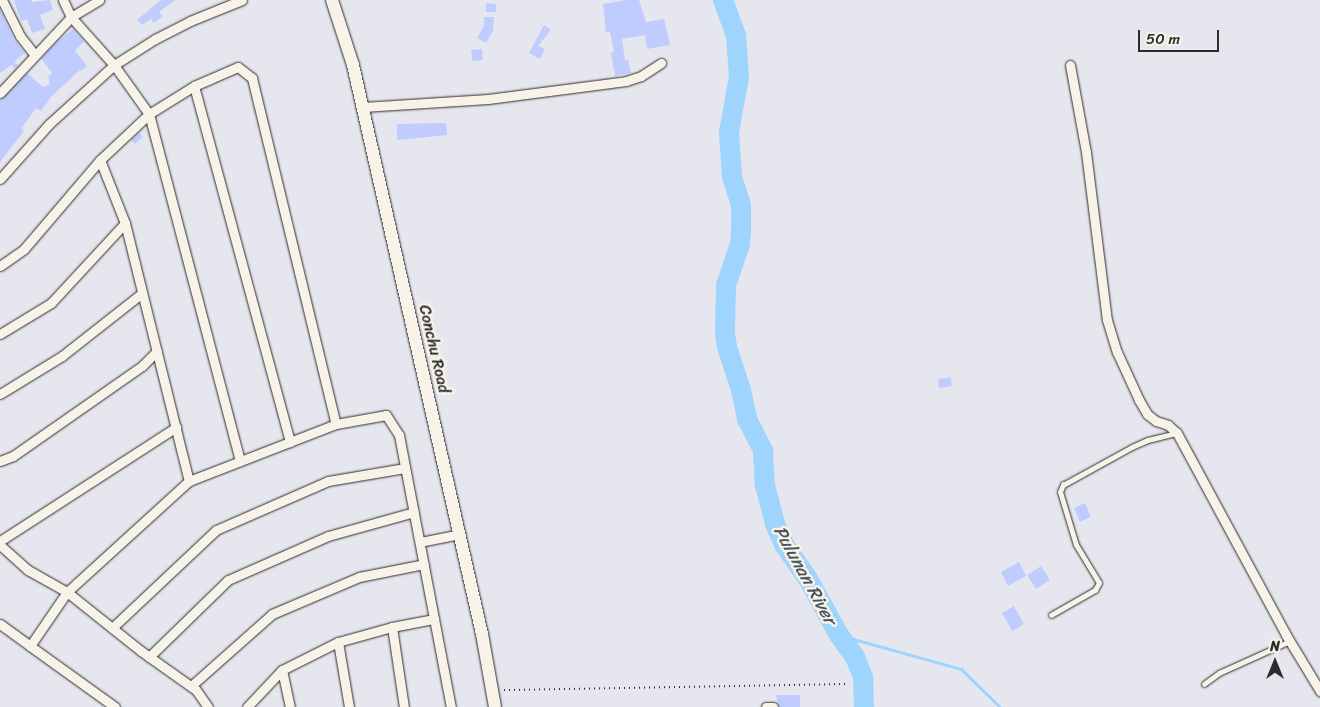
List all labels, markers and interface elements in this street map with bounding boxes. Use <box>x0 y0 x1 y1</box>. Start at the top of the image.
scale bar <box>1140 20 1221 52</box>
text: 50 m <box>1146 26 1180 52</box>
street label: Conchu Road <box>415 303 453 395</box>
water label: Pulunan River <box>769 522 841 628</box>
text: N <box>1270 634 1280 659</box>
north arrow <box>1250 637 1300 687</box>

